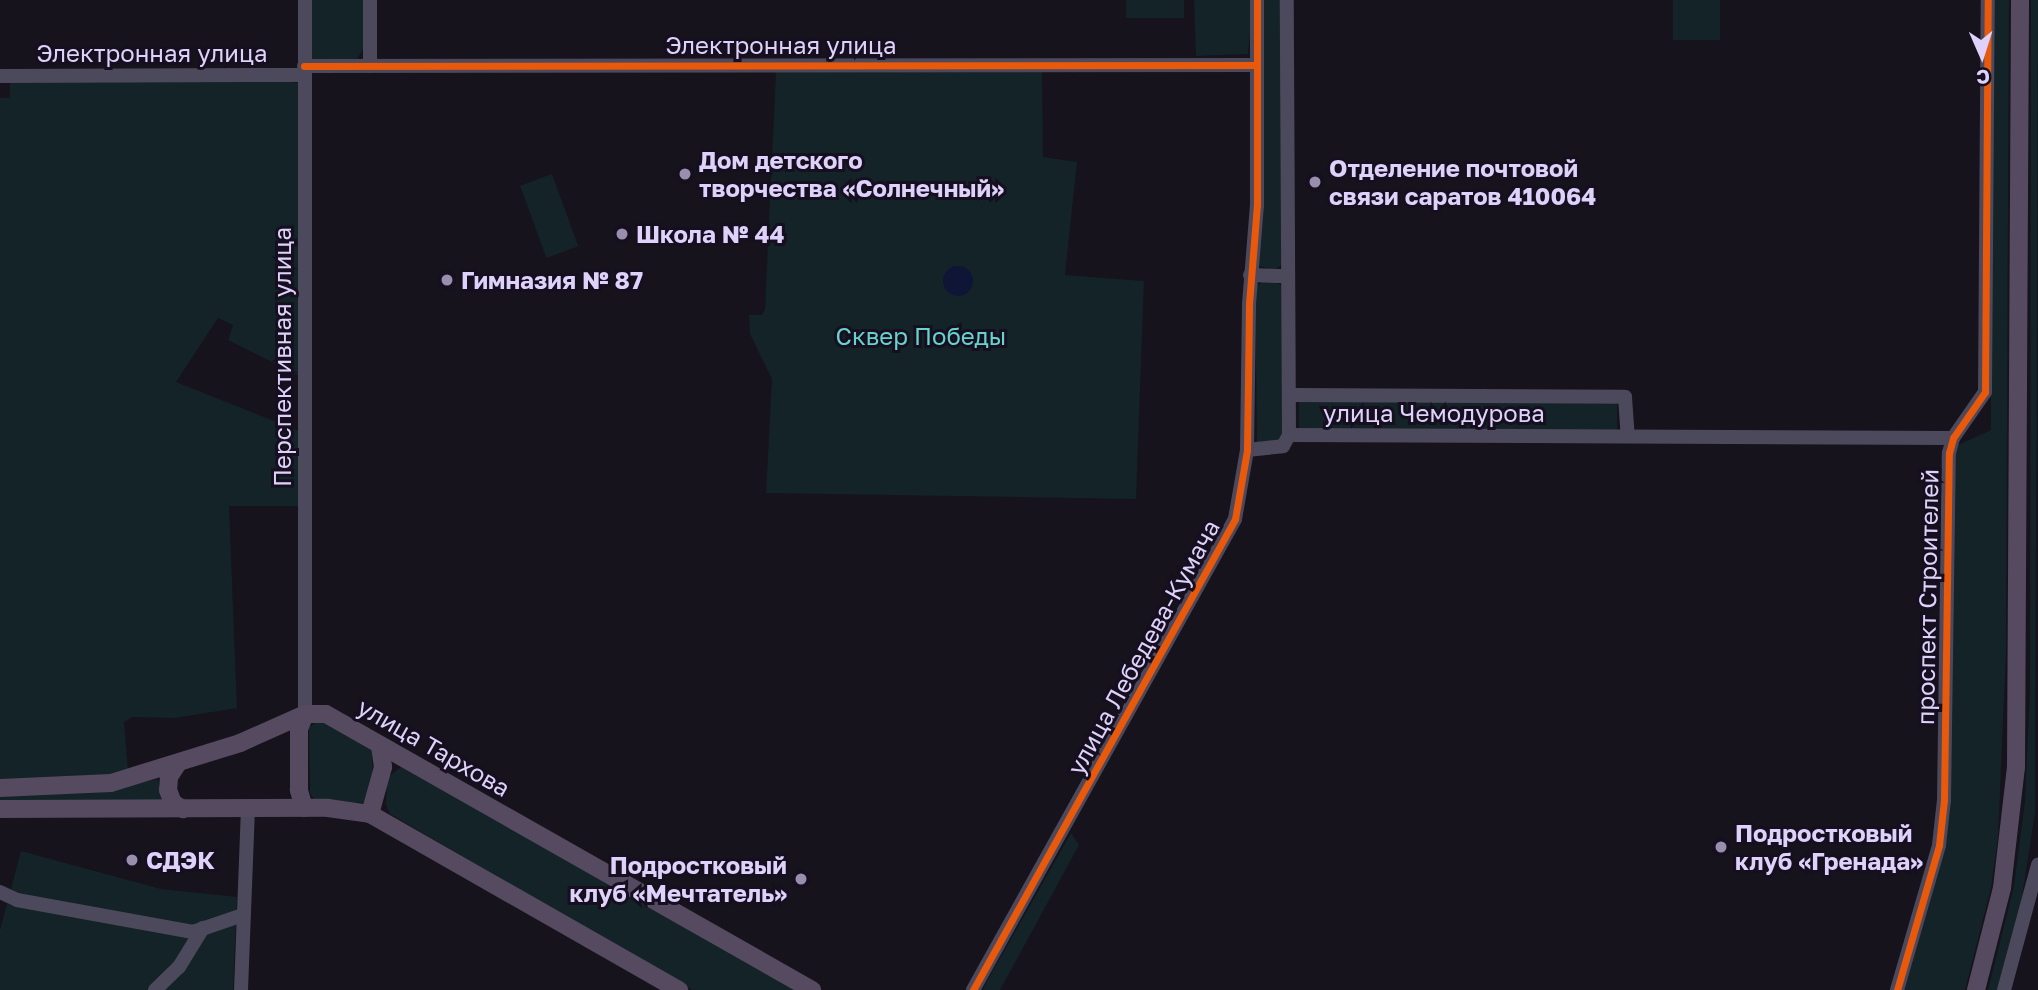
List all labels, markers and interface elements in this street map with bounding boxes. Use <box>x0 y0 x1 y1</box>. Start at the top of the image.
north arrow <box>1947 21 2017 91</box>
street label: Электронная улица <box>665 31 897 59</box>
street label: Электронная улица <box>36 39 268 67</box>
text: С <box>1976 66 1990 89</box>
place label: Дом детского творчества «Солнечный» <box>699 146 1004 202</box>
place label: Отделение почтовой связи саратов 410064 <box>1329 154 1596 210</box>
marker: Дом детского творчества «Солнечный» <box>677 166 693 182</box>
marker: Отделение почтовой связи саратов 410064 <box>1307 174 1323 190</box>
place label: Школа № 44 <box>636 220 784 248</box>
marker: Школа № 44 <box>614 226 630 242</box>
street label: Перспективная улица <box>268 227 296 487</box>
place label: Гимназия № 87 <box>461 266 643 294</box>
marker: Гимназия № 87 <box>439 272 455 288</box>
park label: Сквер Победы <box>836 322 1006 350</box>
street label: улица Чемодурова <box>1323 399 1545 427</box>
street label: проспект Строителей <box>1910 469 1944 725</box>
street label: улица Лебедева-Кумача <box>1061 514 1225 780</box>
street label: улица Тархова <box>353 692 515 802</box>
place label: Подростковый клуб «Гренада» <box>1735 819 1923 875</box>
marker: Подростковый клуб «Гренада» <box>1713 839 1729 855</box>
place label: СДЭК <box>146 846 215 874</box>
place label: Подростковый клуб «Мечтатель» <box>569 851 787 907</box>
marker: СДЭК <box>124 852 140 868</box>
marker: Подростковый клуб «Мечтатель» <box>793 871 809 887</box>

